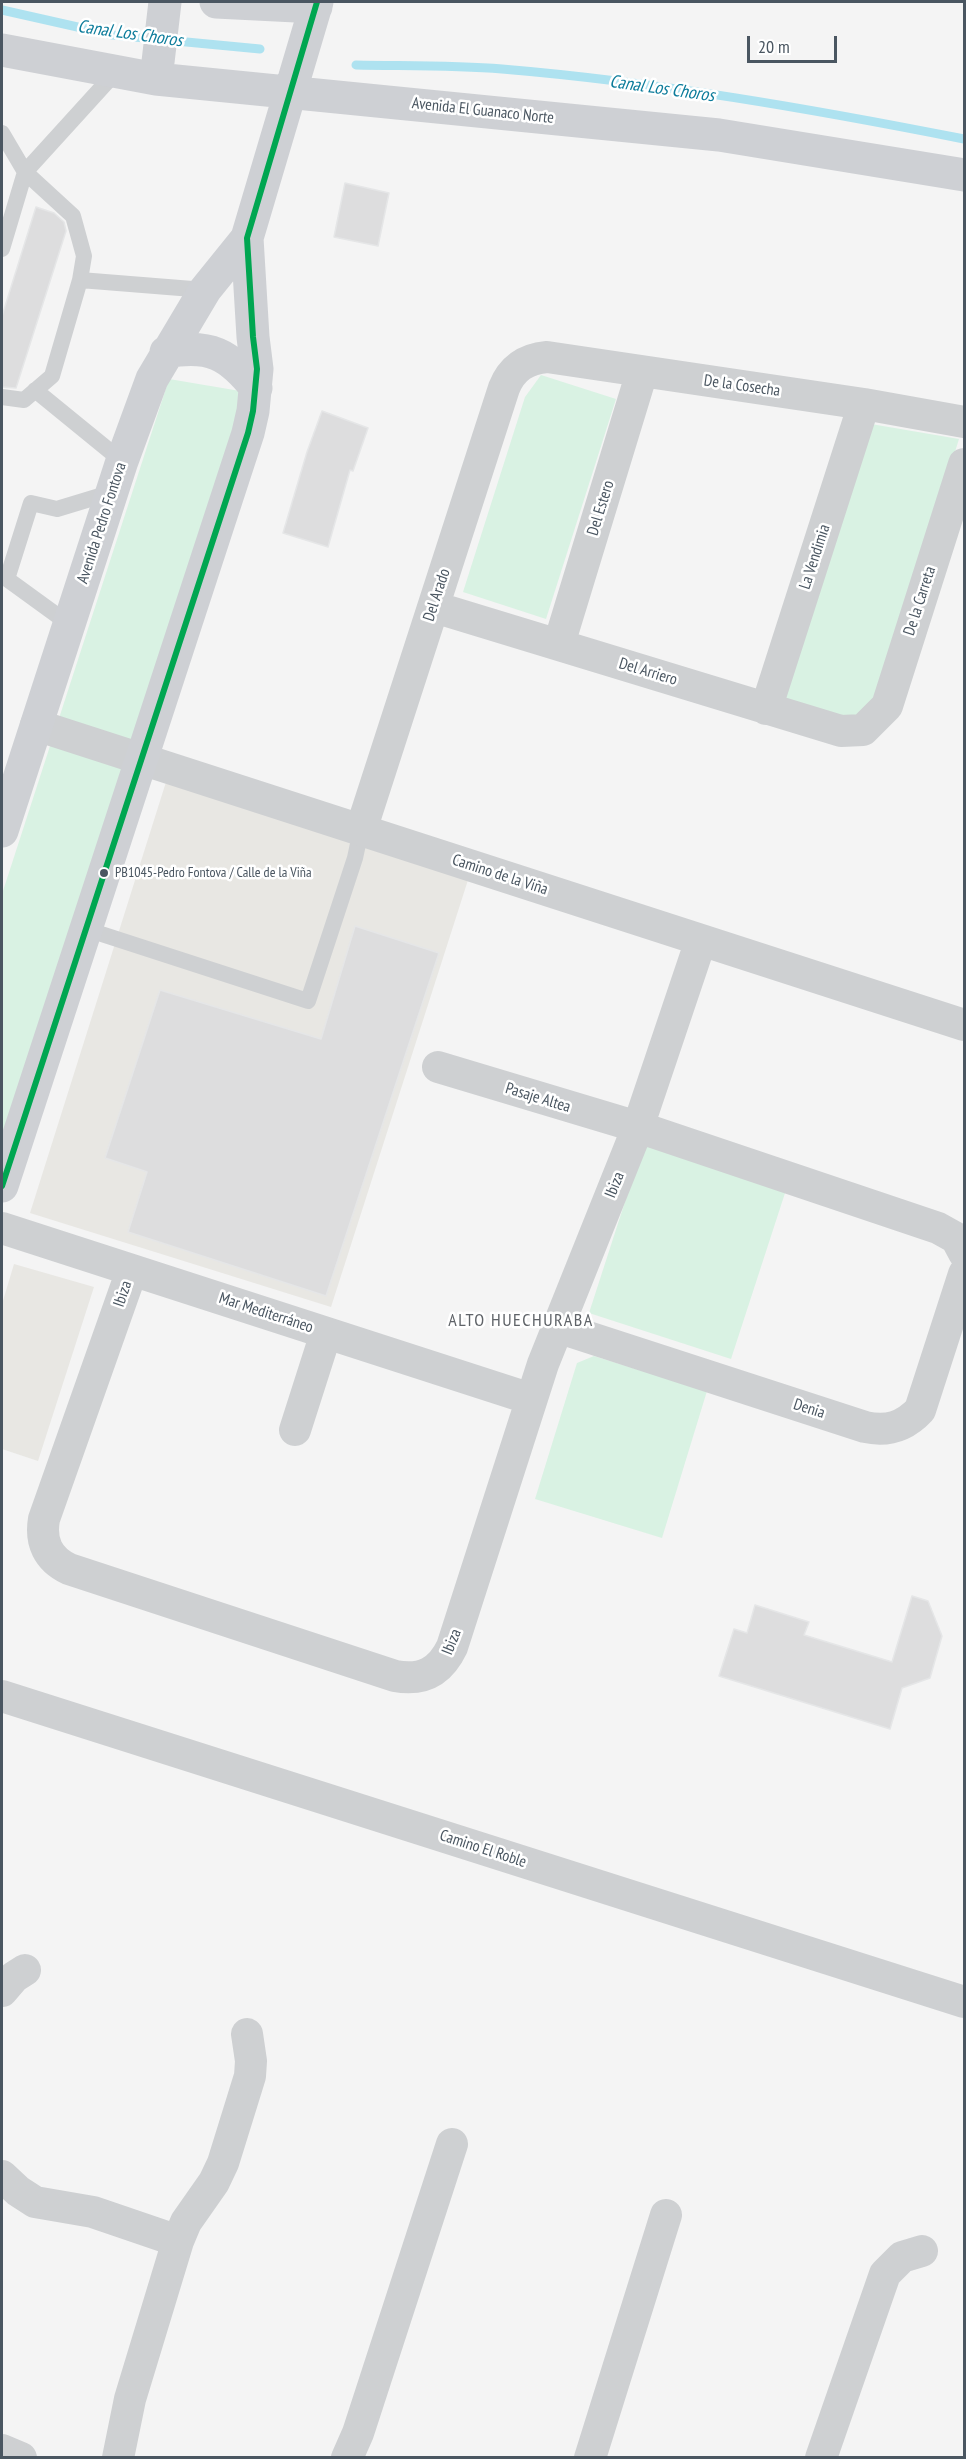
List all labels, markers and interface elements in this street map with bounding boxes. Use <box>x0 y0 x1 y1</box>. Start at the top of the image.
water label: Canal Los Choros <box>76 16 184 52</box>
scale bar <box>750 24 840 62</box>
text: 20 m <box>758 35 790 58</box>
water label: Canal Los Choros <box>608 71 716 107</box>
street label: Avenida El Guanaco Norte <box>411 94 555 128</box>
street label: De la Cosecha <box>703 371 781 401</box>
street label: Avenida Pedro Fontova <box>73 460 131 586</box>
street label: Del Estero <box>584 478 618 538</box>
street label: La Vendimia <box>795 522 835 592</box>
street label: De la Carreta <box>900 564 940 638</box>
street label: Del Arado <box>419 566 455 624</box>
street label: Del Arriero <box>617 654 679 690</box>
street label: Camino de la Viña <box>450 850 550 900</box>
place label: PB1045-Pedro Fontova / Calle de la Viña <box>115 865 312 881</box>
marker: PB1045-Pedro Fontova / Calle de la Viña <box>98 867 110 879</box>
street label: Pasaje Altea <box>503 1079 573 1117</box>
street label: Ibiza <box>601 1169 629 1201</box>
street label: Ibiza <box>110 1278 136 1310</box>
street label: Mar Mediterráneo <box>216 1289 316 1337</box>
district label: ALTO HUECHURABA <box>448 1310 594 1332</box>
street label: Denia <box>791 1395 827 1423</box>
street label: Ibiza <box>438 1626 466 1658</box>
street label: Camino El Roble <box>437 1826 529 1872</box>

